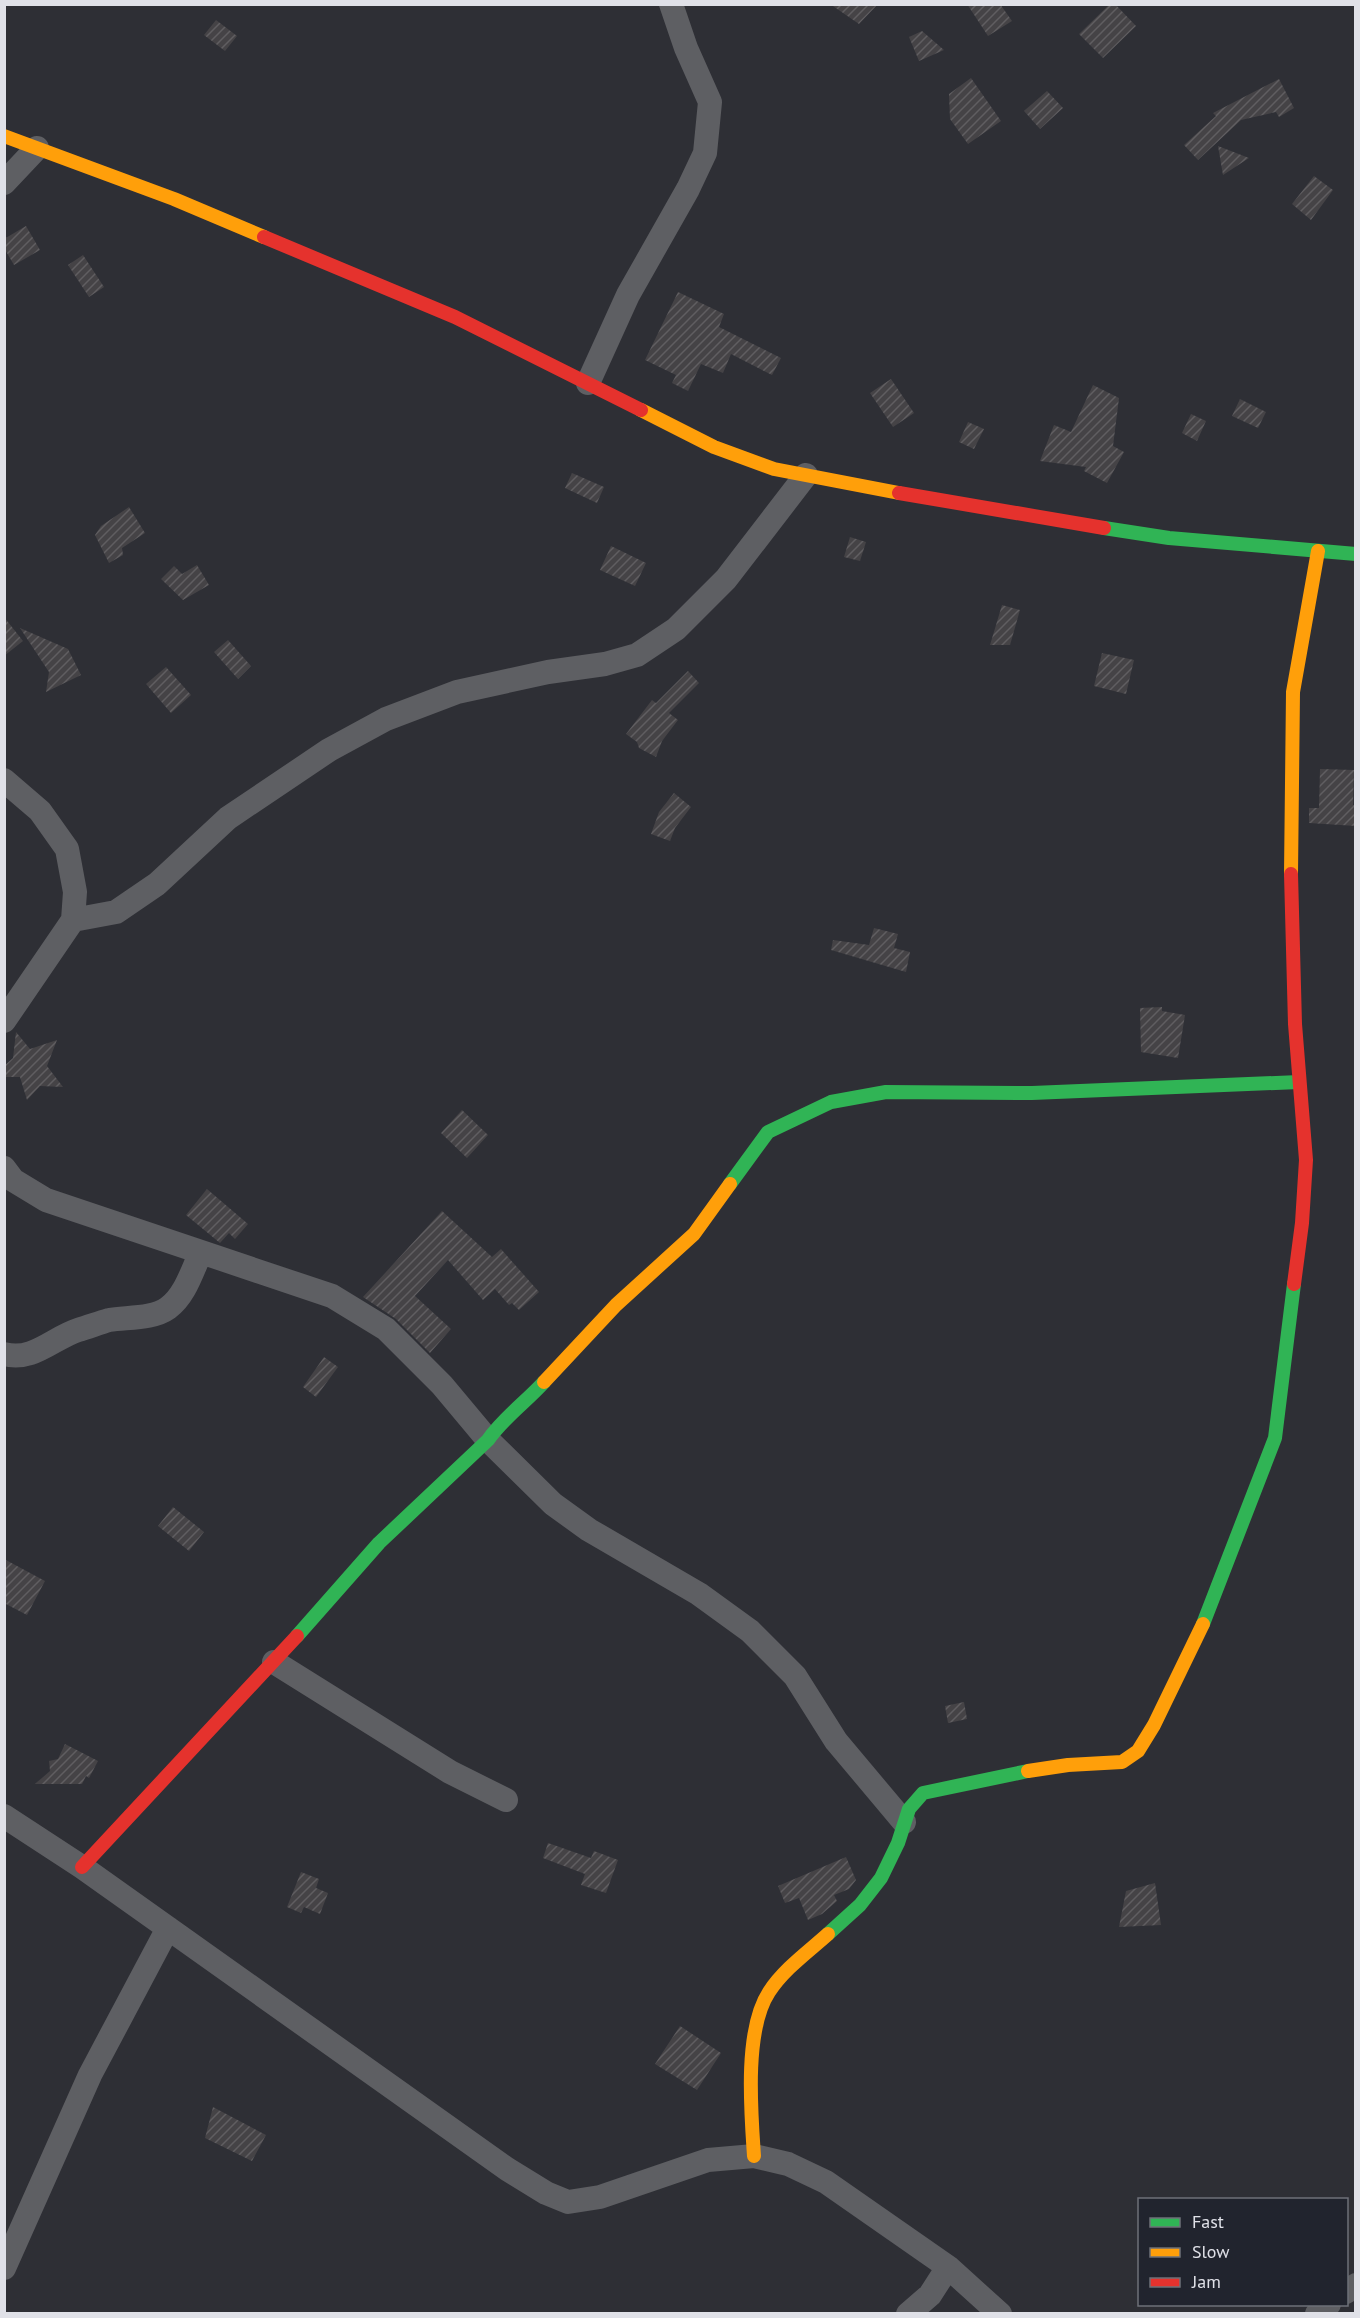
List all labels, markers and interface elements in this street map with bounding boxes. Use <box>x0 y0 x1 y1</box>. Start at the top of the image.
legend <box>1138 2198 1348 2306</box>
text: Fast <box>1192 2210 1224 2233</box>
text: Slow <box>1192 2240 1230 2263</box>
text: Jam <box>1191 2270 1221 2293</box>

